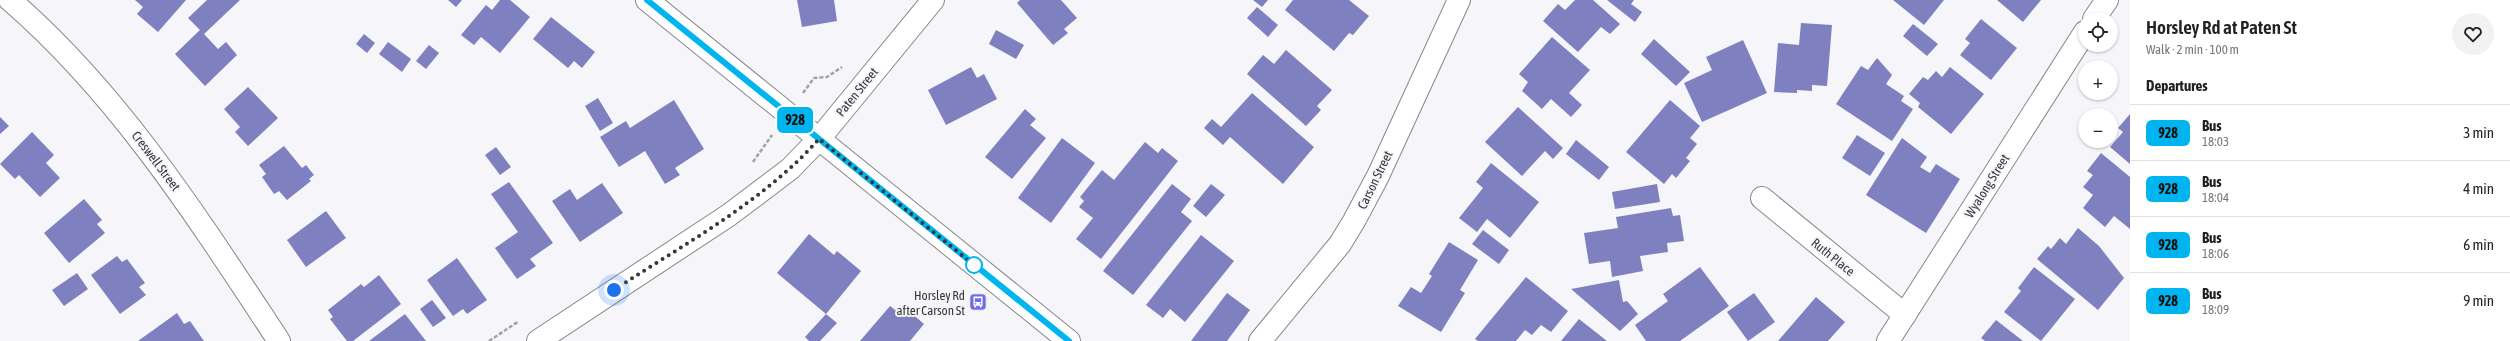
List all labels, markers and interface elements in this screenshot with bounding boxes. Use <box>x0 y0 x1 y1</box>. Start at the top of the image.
map controls <box>2078 12 2118 148</box>
button: locate <box>2078 12 2118 52</box>
button: heart <box>2452 13 2494 55</box>
text: Horsley Rd at Paten St <box>2146 16 2297 38</box>
text: Walk · 2 min · 100 m <box>2146 42 2239 57</box>
button: + <box>2078 60 2118 100</box>
street label: Paten Street <box>833 64 881 119</box>
text: Departures <box>2146 77 2208 94</box>
line badge: 928 <box>772 107 818 133</box>
button: − <box>2078 108 2118 148</box>
text: 928 <box>785 112 805 128</box>
text: Bus <box>2202 117 2222 134</box>
text: 3 min <box>2463 124 2494 141</box>
text: 928 <box>2158 125 2178 141</box>
street label: Creswell Street <box>129 128 183 194</box>
text: 18:03 <box>2202 134 2229 149</box>
street label: Carson Street <box>1354 148 1396 212</box>
street label: Wyalong Street <box>1961 151 2013 221</box>
text: Bus <box>2202 173 2222 190</box>
text: 4 min <box>2463 180 2494 197</box>
text: 928 <box>2158 181 2178 197</box>
text: 18:04 <box>2202 190 2229 205</box>
text: Bus <box>2202 229 2222 246</box>
street label: Ruth Place <box>1808 235 1858 279</box>
text: 6 min <box>2463 236 2494 253</box>
text: 928 <box>2158 237 2178 253</box>
text: 18:06 <box>2202 246 2229 261</box>
unlabelled marker <box>965 256 983 274</box>
your location <box>604 280 624 300</box>
text: Bus <box>2202 285 2222 302</box>
place label: Horsley Rd after Carson St <box>897 288 965 318</box>
bus stop icon: Horsley Rd after Carson St <box>968 292 988 312</box>
text: 9 min <box>2463 292 2494 309</box>
text: 928 <box>2158 293 2178 309</box>
text: 18:09 <box>2202 302 2229 317</box>

